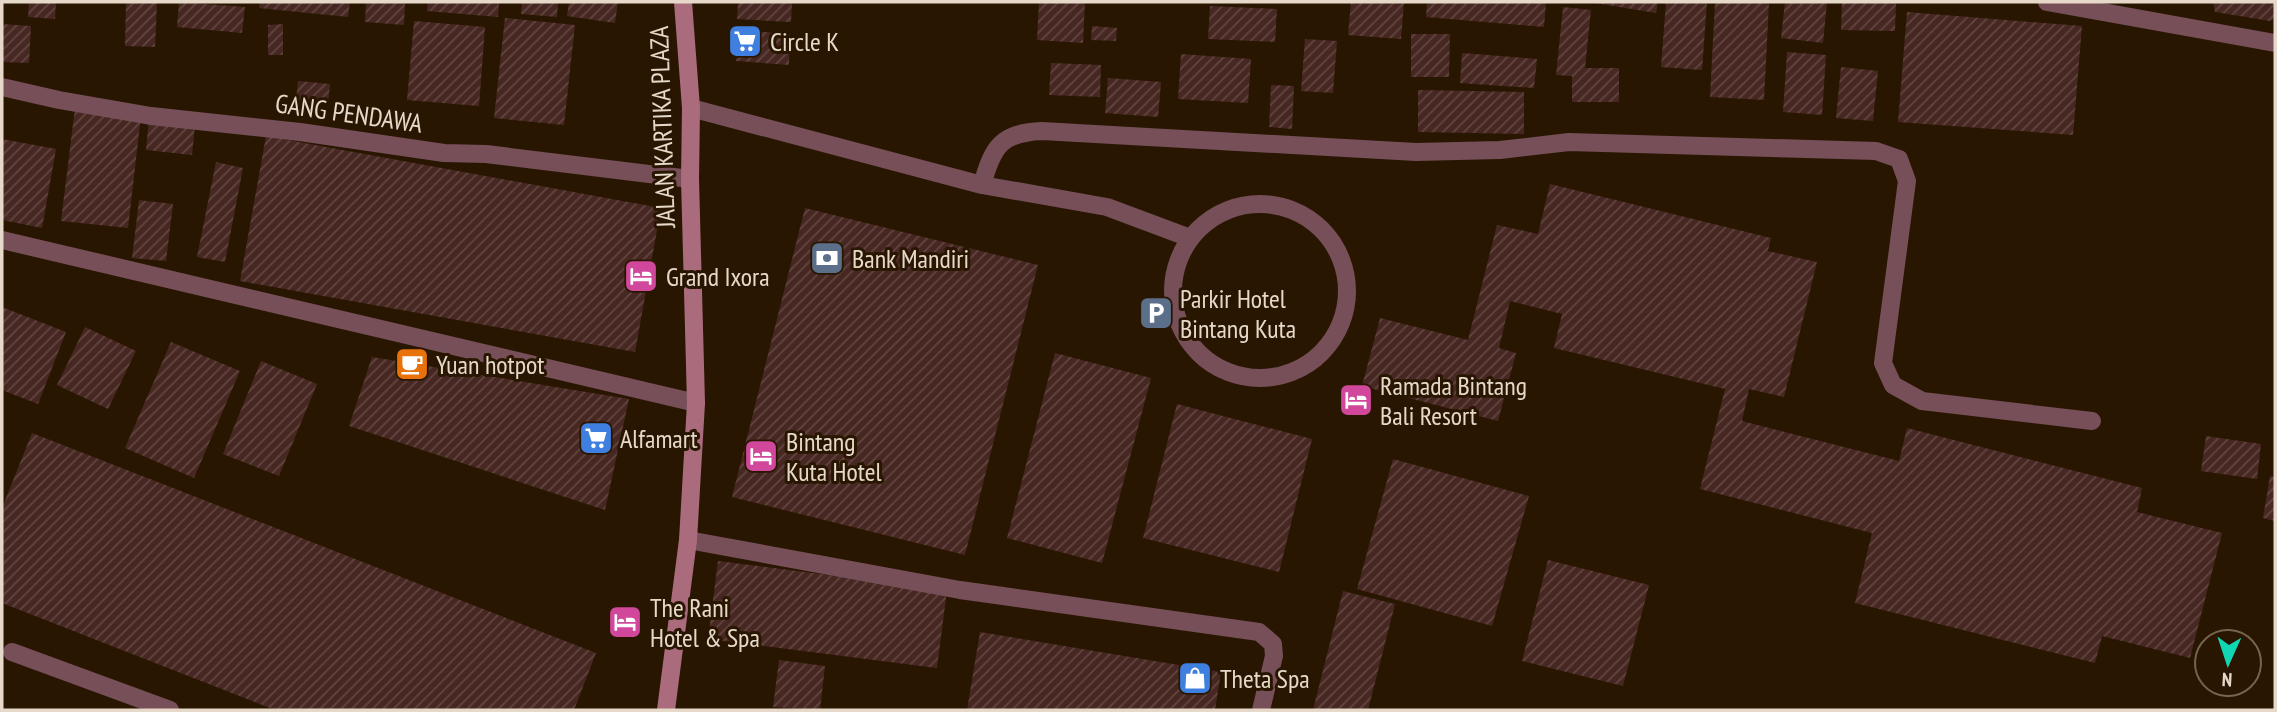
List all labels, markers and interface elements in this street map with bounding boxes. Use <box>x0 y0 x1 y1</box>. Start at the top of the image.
supermarket icon: Circle K <box>726 22 764 60</box>
street label: JALAN KARTIKA PLAZA <box>642 25 682 229</box>
place label: Circle K <box>770 25 839 58</box>
street label: GANG PENDAWA <box>273 86 425 140</box>
bank icon: Bank Mandiri <box>808 239 846 277</box>
place label: Bank Mandiri <box>852 242 969 275</box>
hotel icon: Grand Ixora <box>622 257 660 295</box>
place label: Grand Ixora <box>666 260 770 293</box>
place label: Parkir Hotel Bintang Kuta <box>1180 282 1296 345</box>
parking icon: Parkir Hotel Bintang Kuta <box>1137 294 1175 332</box>
cafe icon: Yuan hotpot <box>393 345 431 383</box>
place label: Yuan hotpot <box>436 348 544 381</box>
place label: Ramada Bintang Bali Resort <box>1380 369 1527 432</box>
hotel icon: Ramada Bintang Bali Resort <box>1337 381 1375 419</box>
supermarket icon: Alfamart <box>577 419 615 457</box>
place label: Alfamart <box>620 422 698 455</box>
place label: Bintang Kuta Hotel <box>786 425 882 488</box>
hotel icon: Bintang Kuta Hotel <box>742 437 780 475</box>
place label: The Rani Hotel & Spa <box>650 591 760 654</box>
hotel icon: The Rani Hotel & Spa <box>606 603 644 641</box>
north arrow <box>2193 628 2263 698</box>
shop icon: Theta Spa <box>1176 659 1214 697</box>
place label: Theta Spa <box>1220 662 1310 695</box>
text: N <box>2221 668 2233 692</box>

